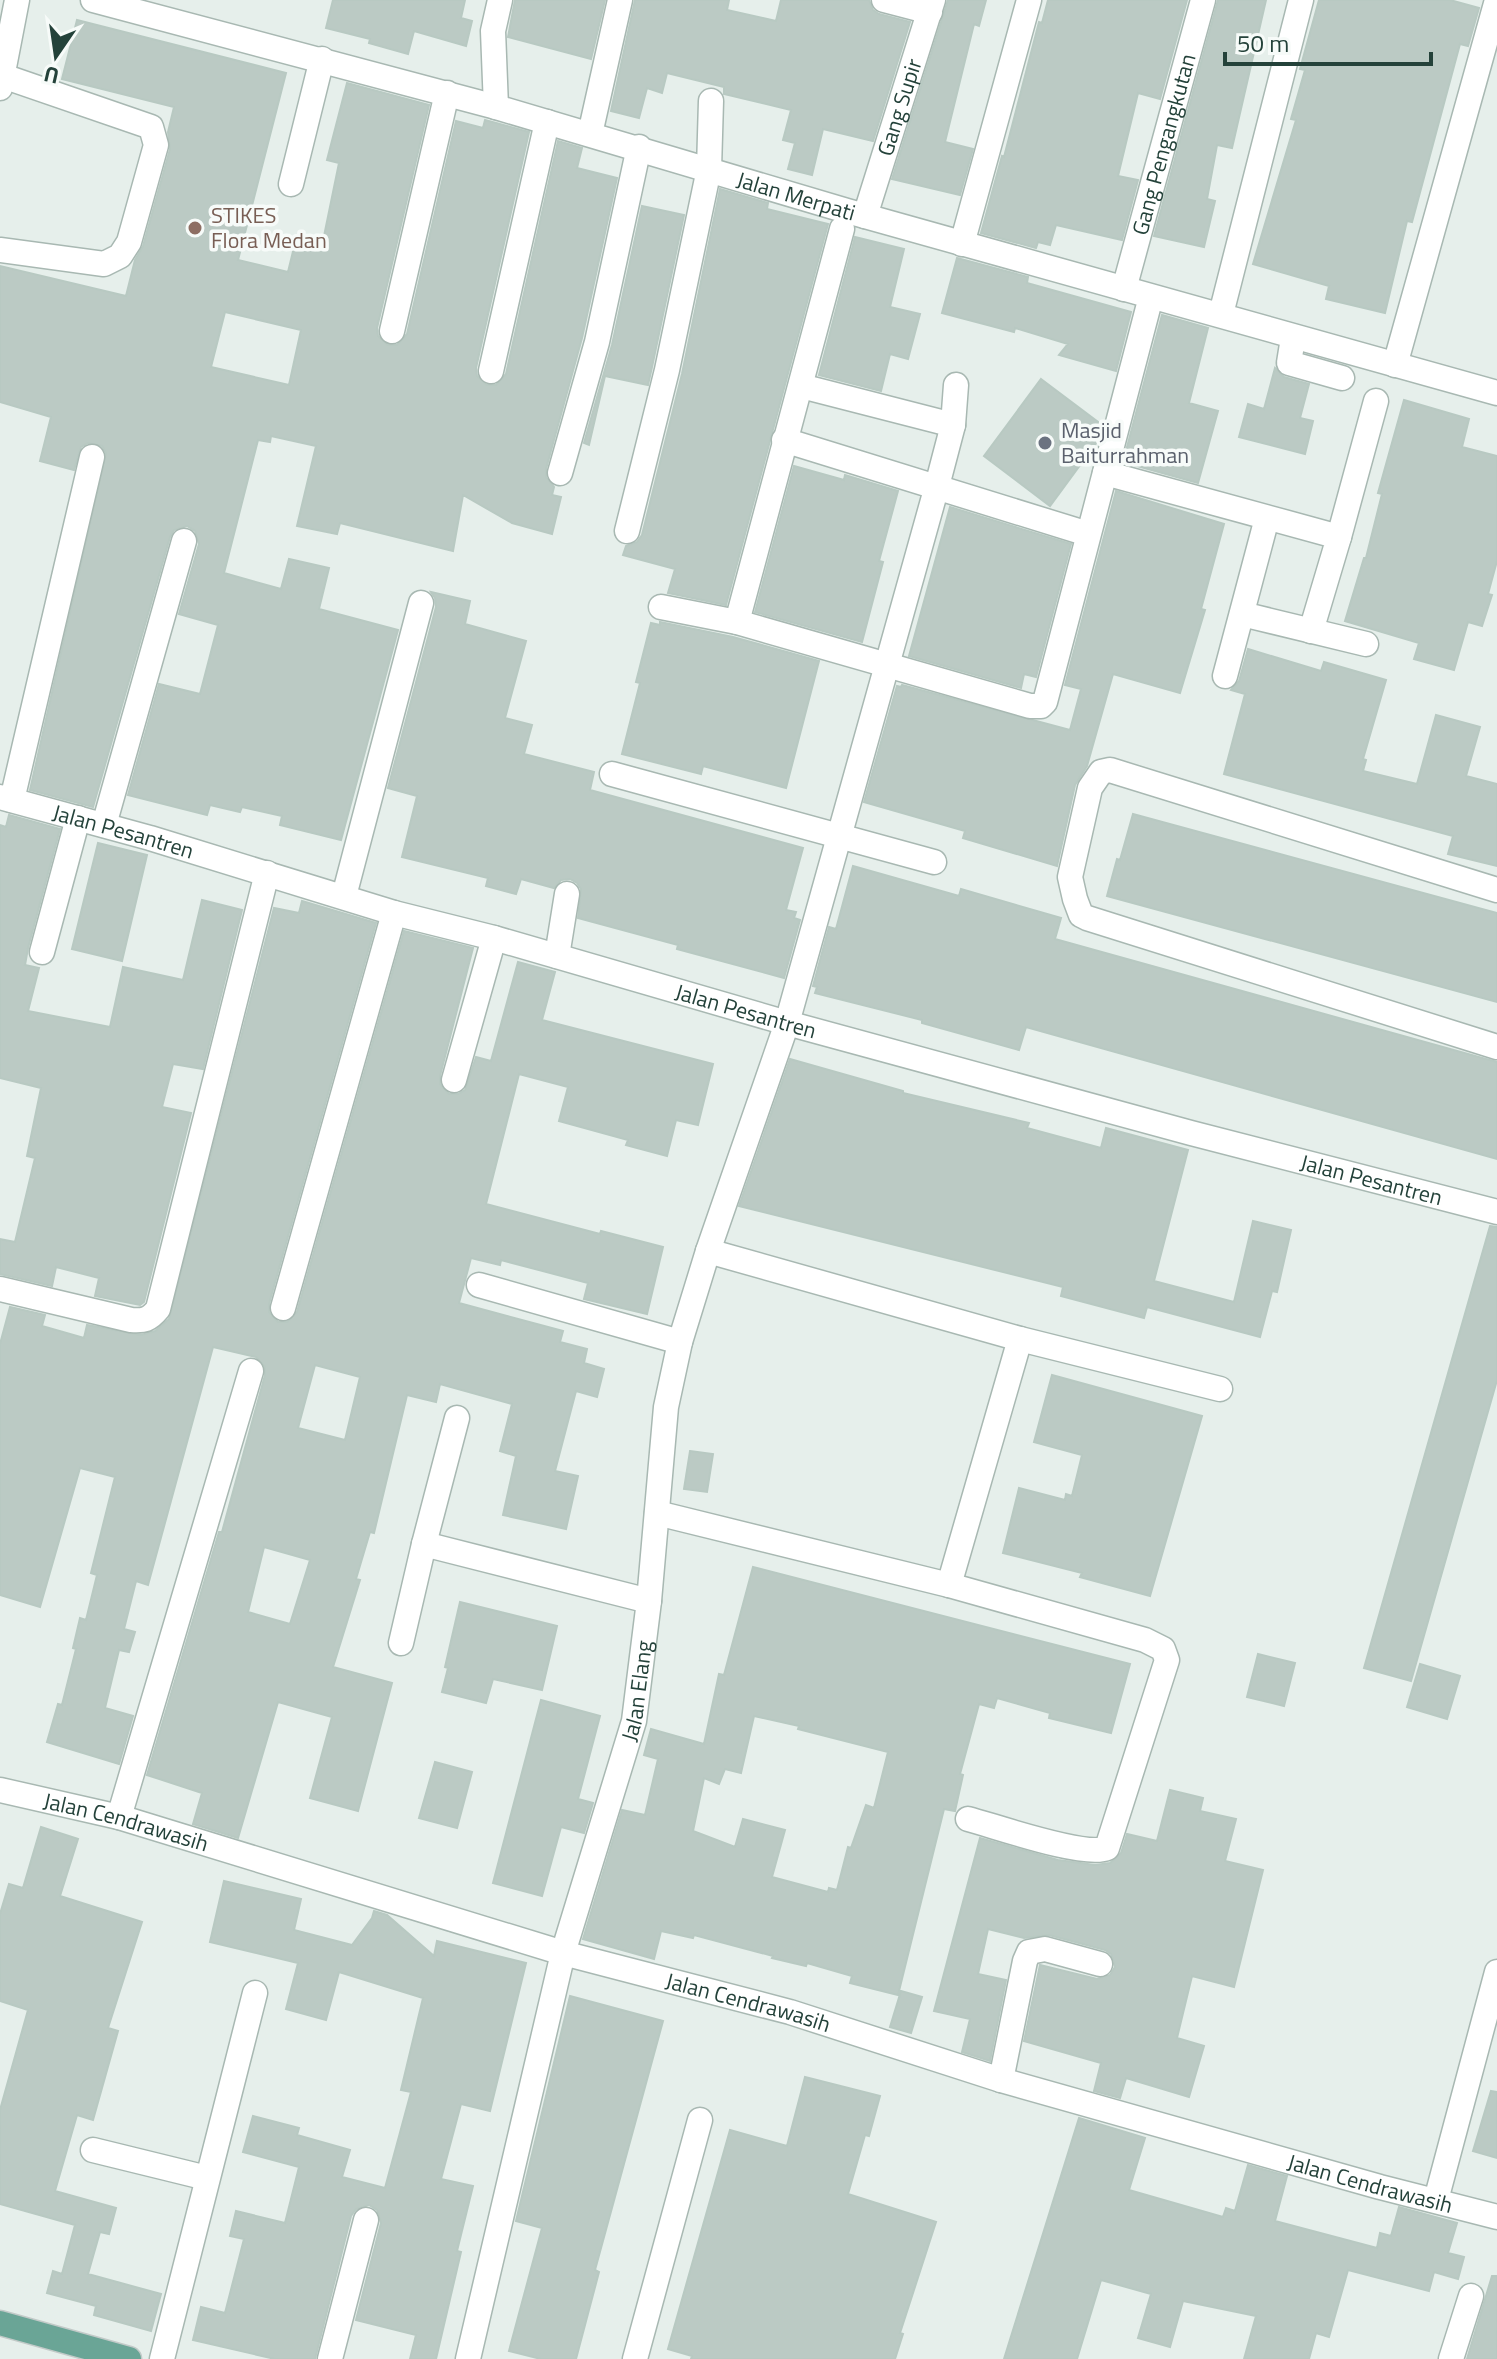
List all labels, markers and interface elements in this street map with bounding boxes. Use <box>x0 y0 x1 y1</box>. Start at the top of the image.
north arrow <box>16 16 96 96</box>
scale bar <box>1225 16 1431 66</box>
text: 50 m <box>1237 25 1289 61</box>
street label: Gang Pengangkutan <box>1123 50 1205 239</box>
street label: Gang Supir <box>868 54 931 160</box>
text: U <box>41 57 62 94</box>
street label: Jalan Merpati <box>733 162 859 230</box>
place label: STIKES Flora Medan <box>211 198 327 257</box>
marker: STIKES Flora Medan <box>186 219 204 237</box>
place label: Masjid Baiturrahman <box>1061 413 1189 472</box>
marker: Masjid Baiturrahman <box>1036 434 1054 452</box>
street label: Jalan Pesantren <box>49 795 198 868</box>
street label: Jalan Pesantren <box>671 974 820 1047</box>
street label: Jalan Pesantren <box>1297 1145 1446 1214</box>
street label: Jalan Elang <box>612 1638 661 1745</box>
street label: Jalan Cendrawasih <box>40 1783 213 1860</box>
street label: Jalan Cendrawasih <box>662 1963 835 2041</box>
street label: Jalan Cendrawasih <box>1284 2145 1456 2222</box>

